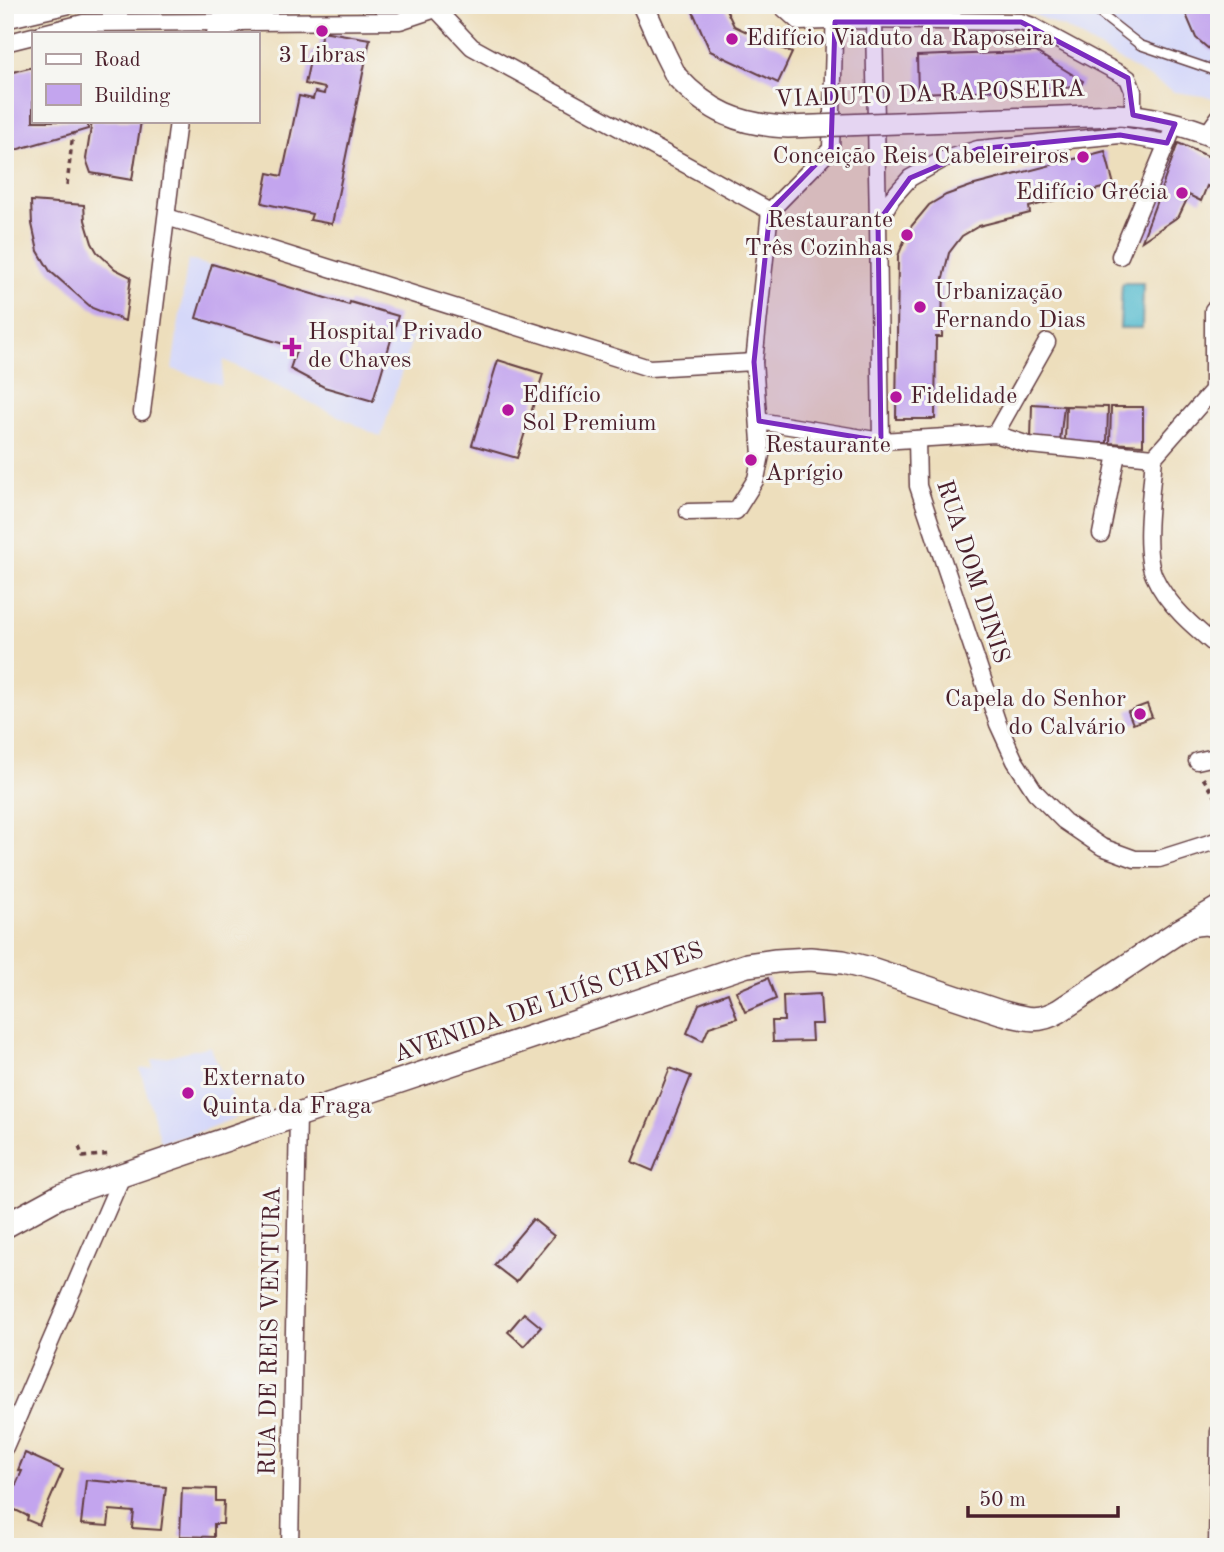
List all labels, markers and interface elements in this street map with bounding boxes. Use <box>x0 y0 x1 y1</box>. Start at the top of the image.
marker: 3 Libras <box>314 23 330 39</box>
place label: Edifício Viaduto da Raposeira <box>746 27 1054 51</box>
marker: Edifício Viaduto da Raposeira <box>724 31 740 47</box>
legend <box>32 32 259 122</box>
place label: 3 Libras <box>278 44 366 68</box>
text: Road <box>94 50 141 71</box>
street label: VIADUTO DA RAPOSEIRA <box>774 78 1086 112</box>
text: Building <box>94 86 171 107</box>
place label: Conceição Reis Cabeleireiros <box>773 145 1069 169</box>
marker: Conceição Reis Cabeleireiros <box>1075 149 1091 165</box>
place label: Edifício Grécia <box>1016 181 1168 205</box>
marker: Edifício Grécia <box>1174 185 1190 201</box>
place label: Restaurante Três Cozinhas <box>745 209 893 261</box>
marker: Restaurante Três Cozinhas <box>899 227 915 243</box>
place label: Urbanização Fernando Dias <box>934 281 1086 333</box>
marker: Urbanização Fernando Dias <box>912 299 928 315</box>
place label: Hospital Privado de Chaves <box>308 321 482 373</box>
marker: Hospital Privado de Chaves <box>282 337 302 357</box>
place label: Edifício Sol Premium <box>522 384 657 436</box>
place label: Fidelidade <box>910 385 1017 409</box>
marker: Fidelidade <box>888 389 904 405</box>
marker: Edifício Sol Premium <box>500 402 516 418</box>
place label: Restaurante Aprígio <box>765 434 891 486</box>
marker: Restaurante Aprígio <box>743 452 759 468</box>
street label: RUA DOM DINIS <box>931 477 1013 667</box>
place label: Capela do Senhor do Calvário <box>945 688 1126 740</box>
marker: Capela do Senhor do Calvário <box>1132 706 1148 722</box>
street label: AVENIDA DE LUÍS CHAVES <box>390 935 707 1067</box>
place label: Externato Quinta da Fraga <box>202 1067 372 1119</box>
marker: Externato Quinta da Fraga <box>180 1085 196 1101</box>
street label: RUA DE REIS VENTURA <box>256 1186 286 1476</box>
scale bar <box>968 1475 1119 1519</box>
text: 50 m <box>979 1490 1026 1511</box>

